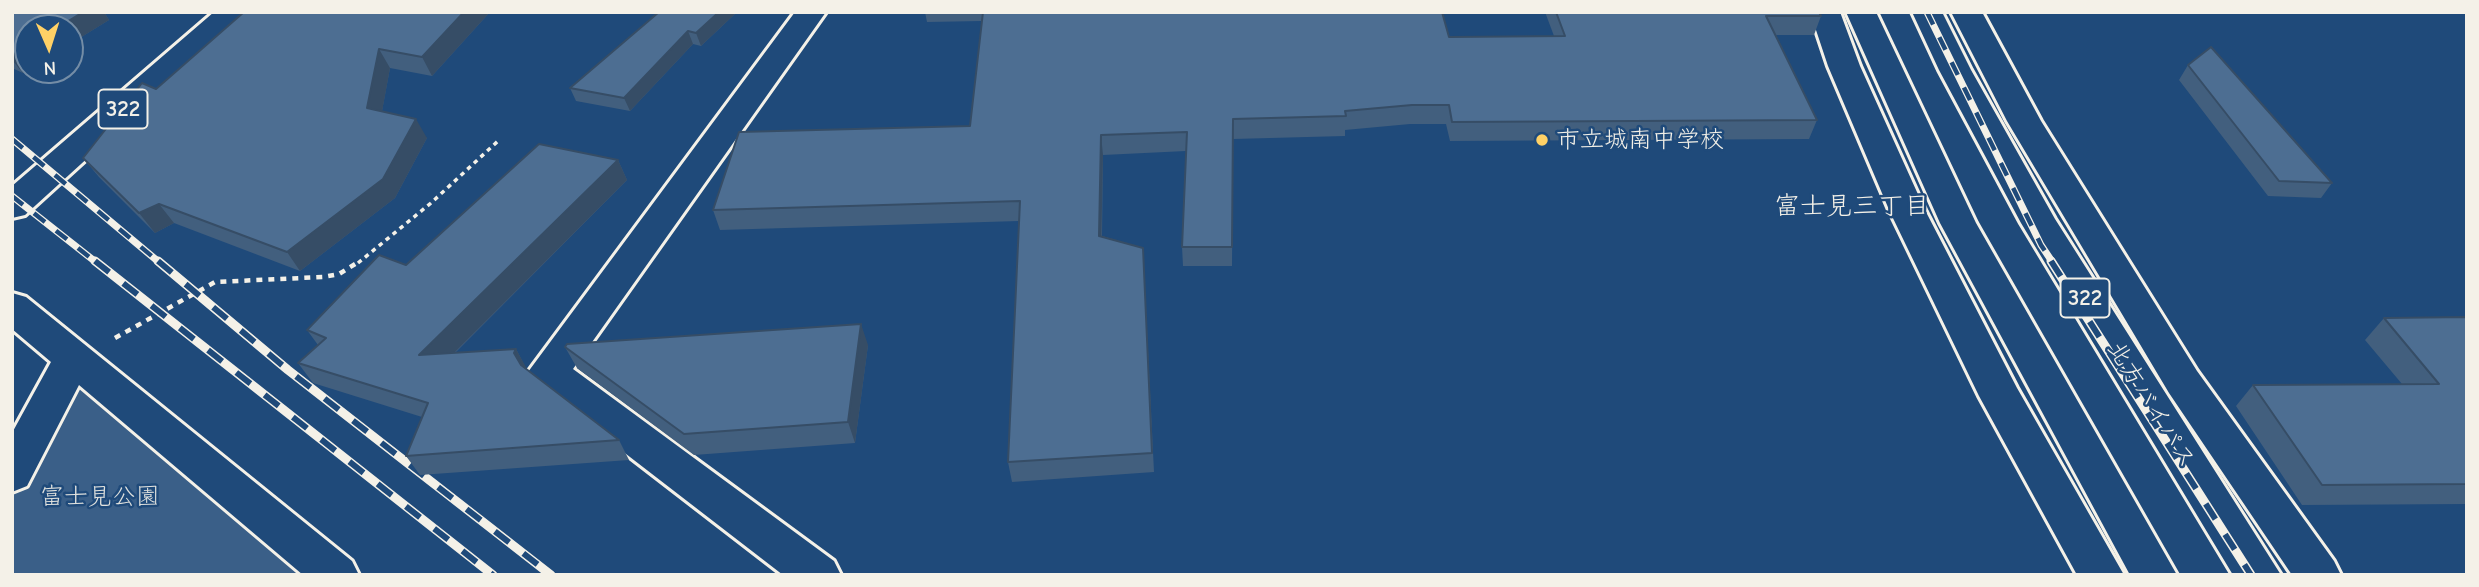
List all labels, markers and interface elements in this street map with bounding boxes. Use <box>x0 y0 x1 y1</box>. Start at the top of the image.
north arrow <box>14 14 84 84</box>
text: N <box>43 57 57 79</box>
road number: 322 <box>99 90 148 128</box>
place label: 市立城南中学校 <box>1556 126 1724 154</box>
marker: 市立城南中学校 <box>1534 132 1550 148</box>
district label: 富士見三丁目 <box>1774 191 1930 223</box>
road number: 322 <box>2060 278 2110 318</box>
street label: 北方バイパス <box>2101 336 2201 474</box>
park label: 富士見公園 <box>40 483 160 511</box>

